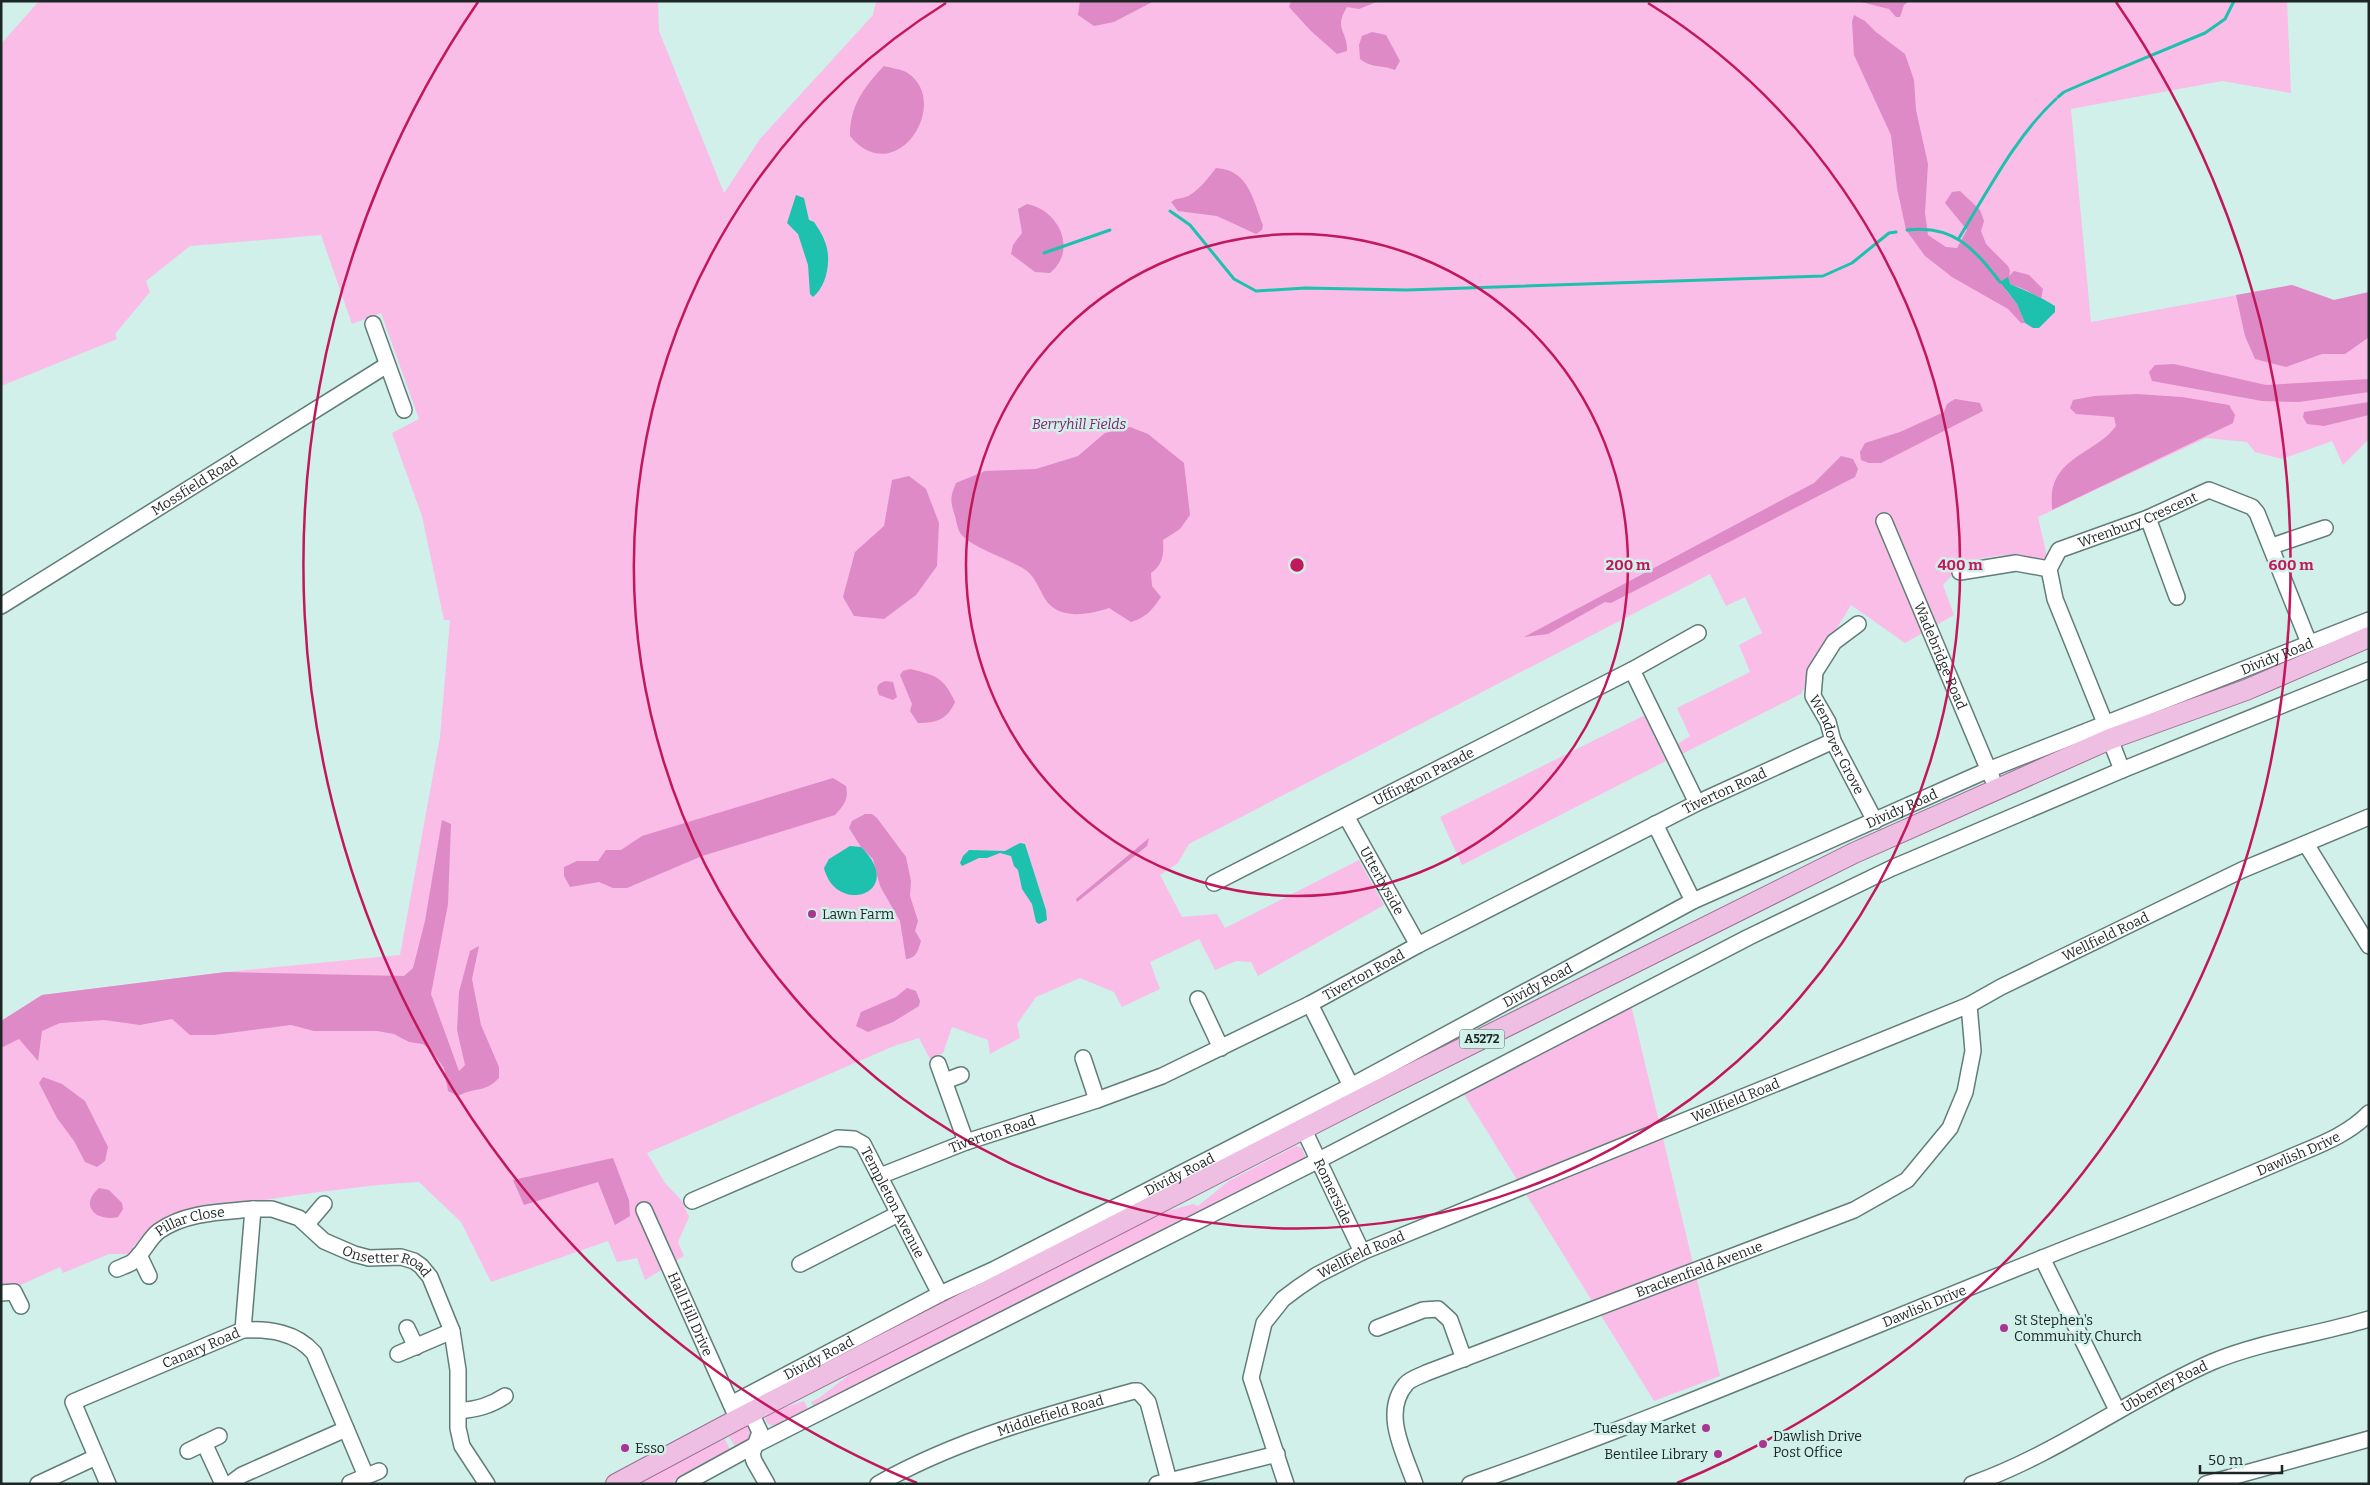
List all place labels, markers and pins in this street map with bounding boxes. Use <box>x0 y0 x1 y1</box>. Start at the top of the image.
centre of rings <box>1288 556 1306 574</box>
place label: Lawn Farm <box>822 906 895 923</box>
marker: Lawn Farm <box>806 908 818 920</box>
place label: St Stephen's Community Church <box>2014 1312 2142 1345</box>
marker: St Stephen's Community Church <box>1998 1322 2010 1334</box>
place label: Tuesday Market <box>1593 1420 1696 1437</box>
marker: Tuesday Market <box>1700 1422 1712 1434</box>
place label: Dawlish Drive Post Office <box>1773 1428 1862 1461</box>
marker: Dawlish Drive Post Office <box>1757 1438 1769 1450</box>
place label: Esso <box>635 1440 665 1457</box>
marker: Esso <box>619 1442 631 1454</box>
place label: Bentilee Library <box>1604 1446 1709 1463</box>
marker: Bentilee Library <box>1712 1448 1724 1460</box>

